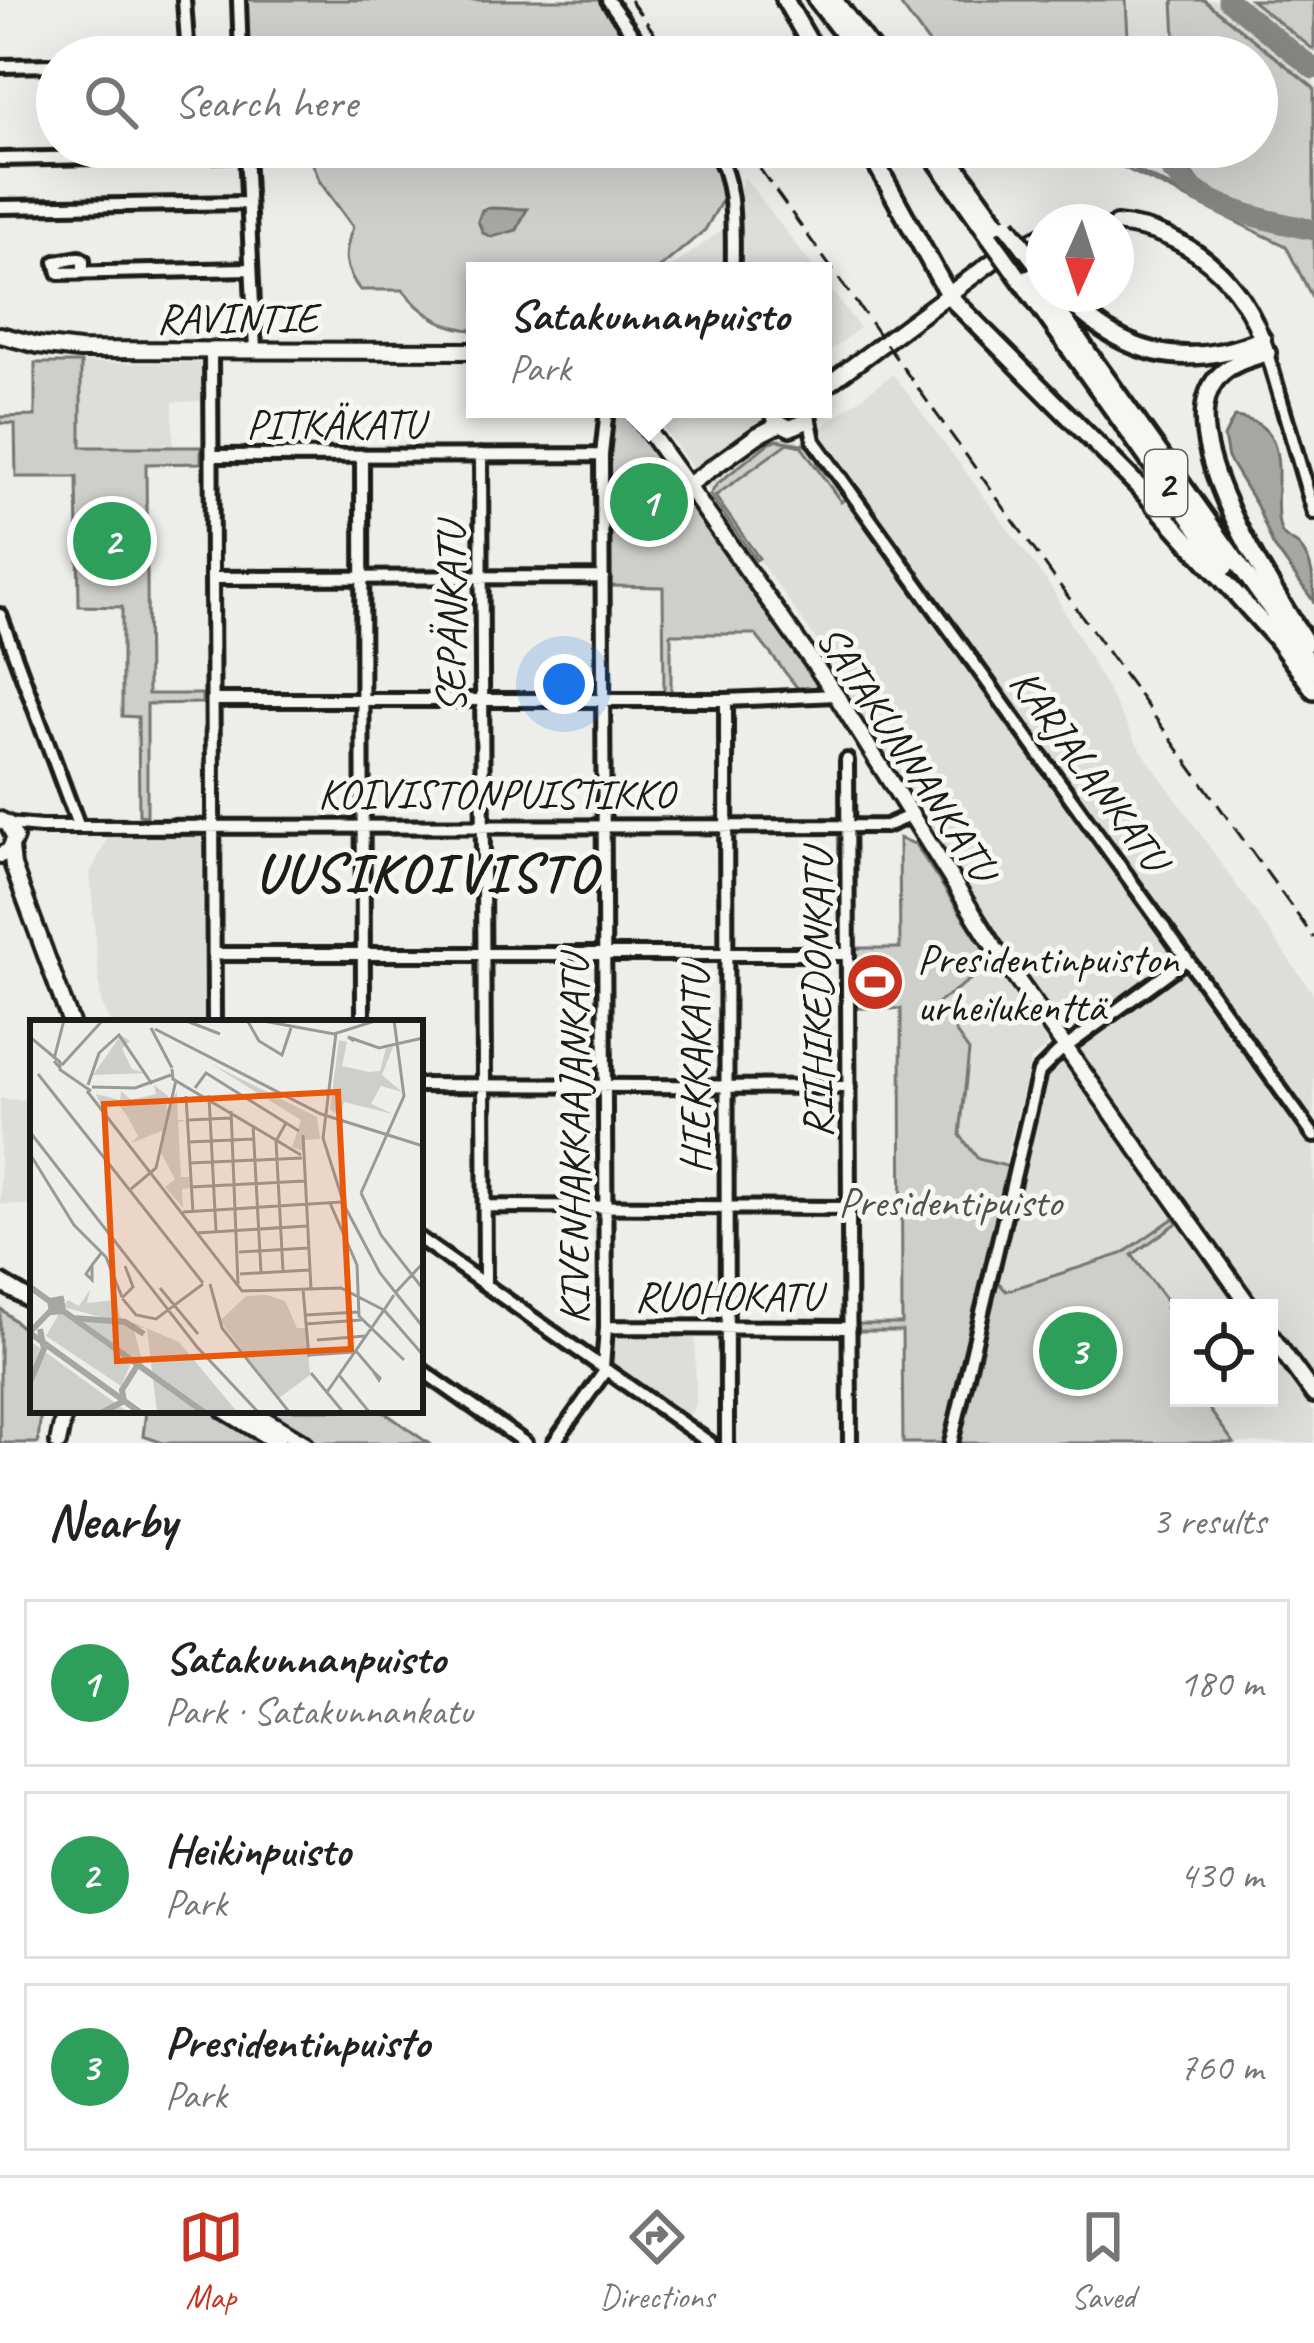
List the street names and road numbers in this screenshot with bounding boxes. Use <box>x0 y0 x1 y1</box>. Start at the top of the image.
street label: RAVINTIE <box>157 292 322 345</box>
street label: PITKÄKATU <box>246 398 431 451</box>
road number: 2 <box>1145 450 1187 516</box>
street label: SEPÄNKATU <box>425 516 478 713</box>
street label: SATAKUNNANKATU <box>804 615 1012 895</box>
street label: KARJALANKATU <box>998 658 1184 887</box>
street label: KOIVISTONPUISTIKKO <box>318 768 678 821</box>
street label: RIIHIKEDONKATU <box>791 843 844 1138</box>
street label: KIVENHAKKAAJANKATU <box>548 949 601 1324</box>
street label: HIEKKAKATU <box>669 962 722 1174</box>
street label: RUOHOKATU <box>635 1270 828 1323</box>

